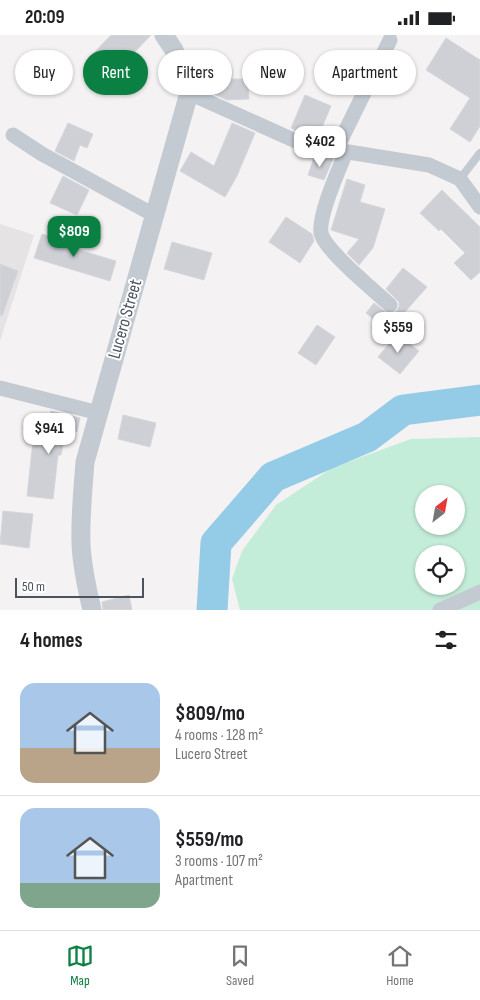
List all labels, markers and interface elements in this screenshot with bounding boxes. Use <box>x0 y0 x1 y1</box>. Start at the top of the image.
text: 20:09 <box>25 6 64 29</box>
chip: Buy <box>15 50 73 95</box>
chip: Rent <box>83 50 148 95</box>
chip: Filters <box>158 50 232 95</box>
chip: New <box>242 50 304 95</box>
chip: Apartment <box>314 50 416 95</box>
pin: $402 <box>290 125 350 168</box>
text: $402 <box>305 132 335 151</box>
pin: $809 <box>44 215 104 258</box>
text: $809 <box>59 222 89 241</box>
street label: Lucero Street <box>104 276 146 361</box>
pin: $559 <box>368 311 428 354</box>
text: $559 <box>383 318 413 337</box>
pin: $941 <box>19 413 79 455</box>
text: $941 <box>34 419 64 438</box>
north arrow <box>415 485 465 535</box>
map controls <box>415 485 465 595</box>
button: locate <box>415 545 465 595</box>
scale bar <box>15 575 144 598</box>
text: 50 m <box>22 578 45 595</box>
icon: filters <box>432 626 460 654</box>
text: 4 homes <box>20 628 83 653</box>
text: $809/mo <box>175 701 245 726</box>
icon: home <box>60 703 120 763</box>
text: 4 rooms · 128 m² <box>175 726 263 745</box>
text: Lucero Street <box>175 745 248 764</box>
text: $559/mo <box>175 827 244 852</box>
icon: home <box>60 828 120 888</box>
text: 3 rooms · 107 m² <box>175 852 263 871</box>
text: Apartment <box>175 871 233 890</box>
tab: Map <box>66 942 94 989</box>
tab: Saved <box>226 942 254 989</box>
tab: Home <box>386 942 414 989</box>

